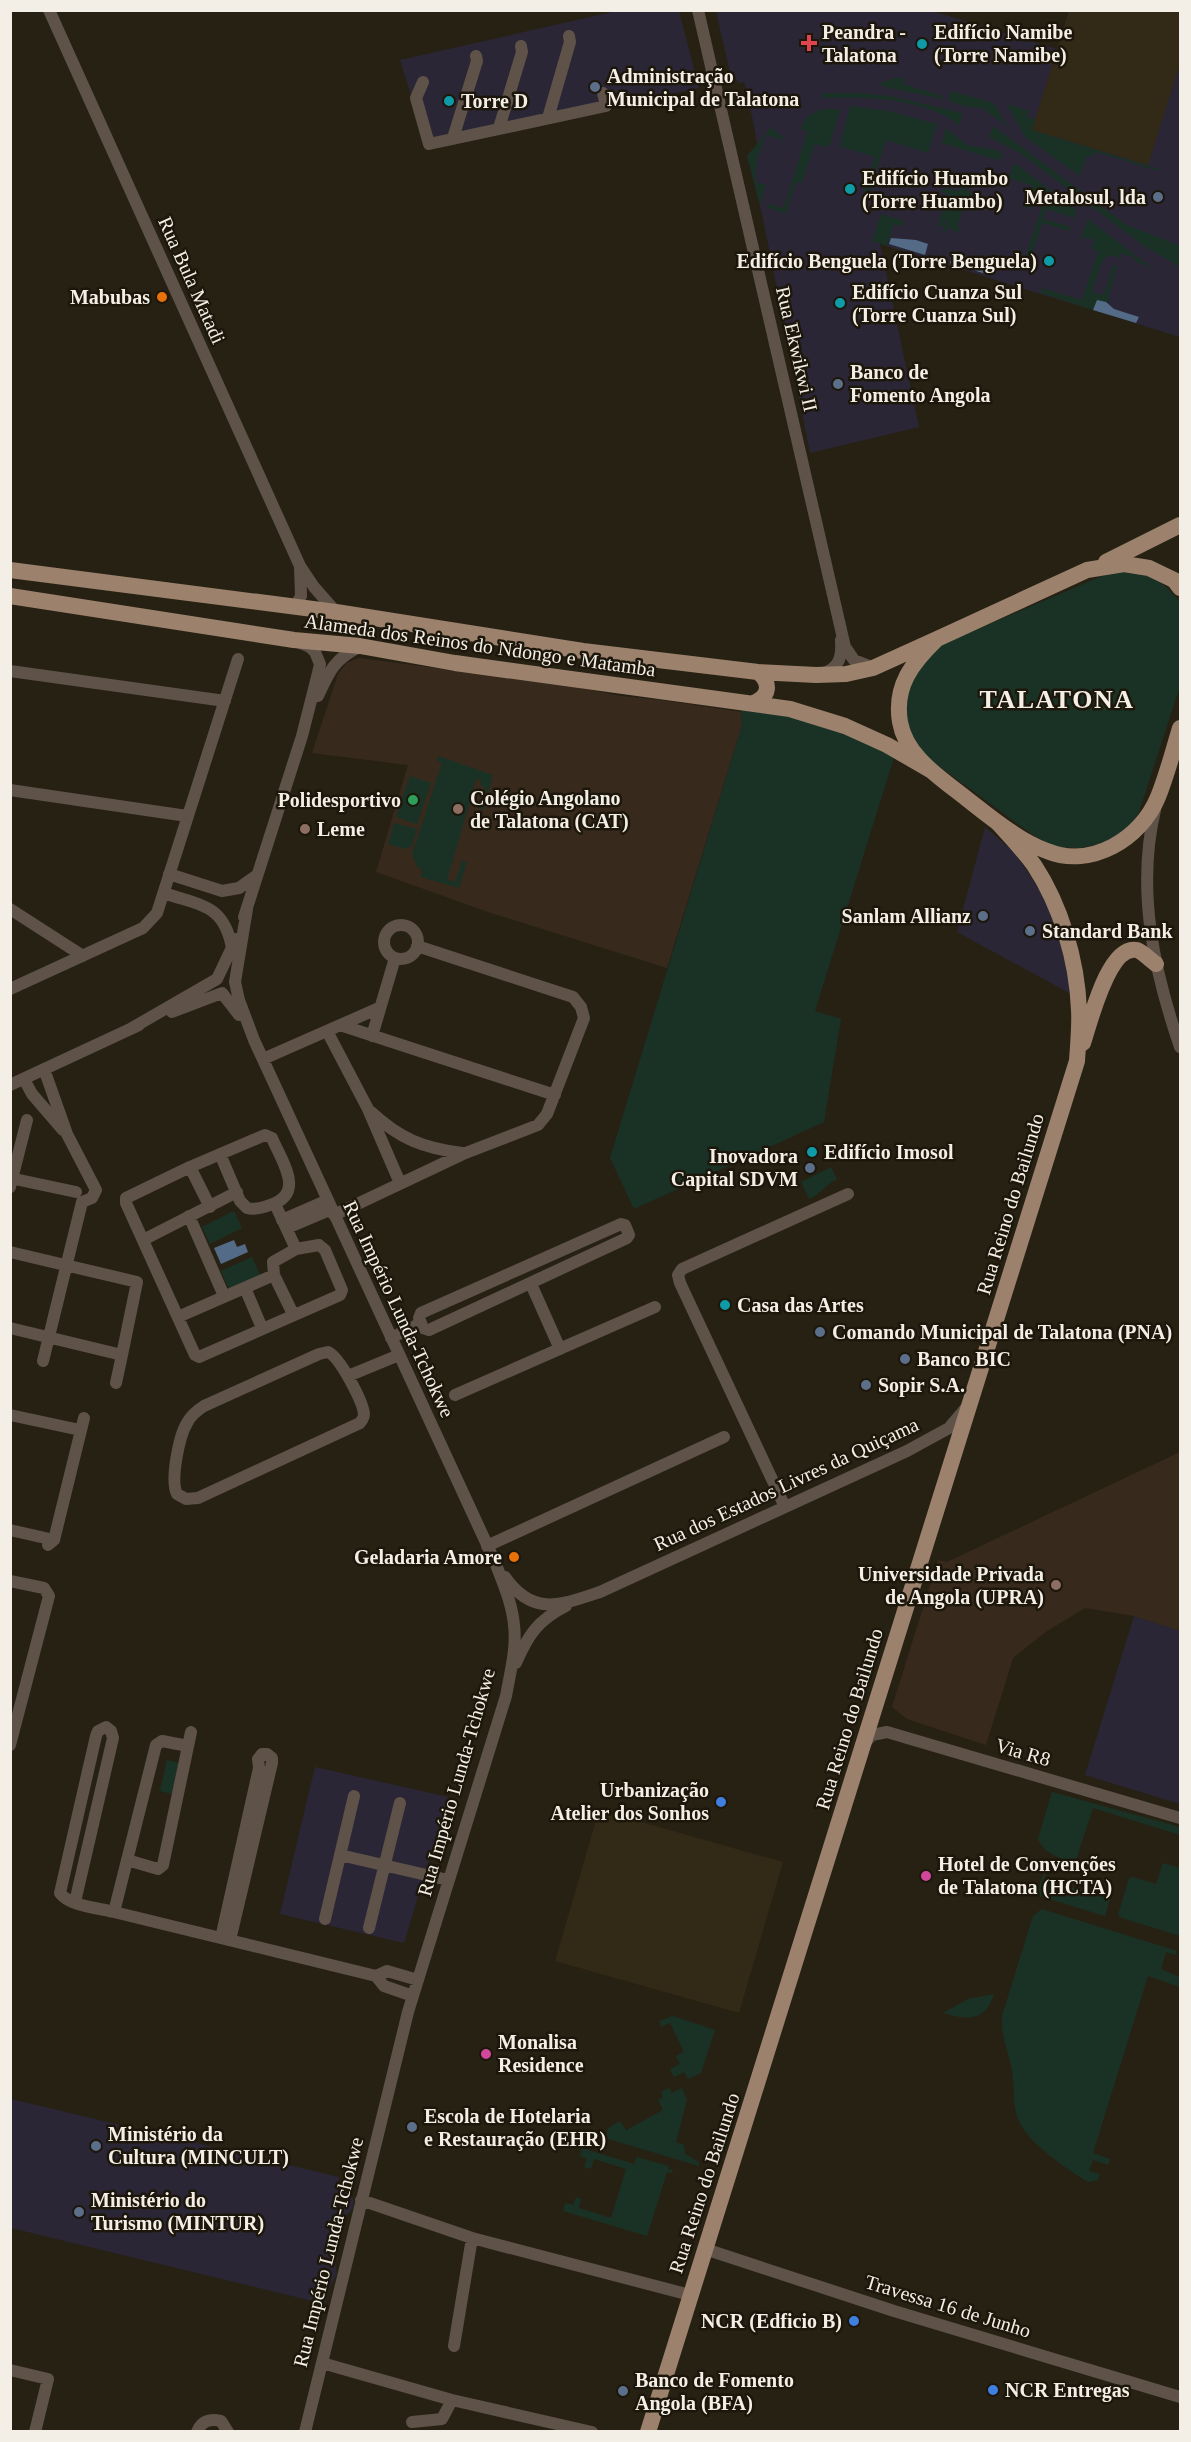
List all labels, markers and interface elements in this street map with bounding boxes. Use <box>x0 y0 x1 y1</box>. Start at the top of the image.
place label: Peandra - Talatona <box>822 21 906 66</box>
place label: Edifício Namibe (Torre Namibe) <box>934 21 1072 67</box>
marker: Peandra - Talatona <box>800 34 818 52</box>
marker: Edifício Namibe (Torre Namibe) <box>915 37 929 51</box>
place label: Administração Municipal de Talatona <box>607 65 799 111</box>
marker: Administração Municipal de Talatona <box>588 80 602 94</box>
place label: Torre D <box>461 90 528 112</box>
marker: Torre D <box>442 94 456 108</box>
place label: Edifício Huambo (Torre Huambo) <box>862 167 1008 213</box>
marker: Edifício Huambo (Torre Huambo) <box>843 182 857 196</box>
place label: Metalosul, lda <box>1025 186 1146 208</box>
marker: Metalosul, lda <box>1151 190 1165 204</box>
street label: Rua Bula Matadi <box>154 213 230 347</box>
place label: Edifício Benguela (Torre Benguela) <box>736 250 1037 273</box>
marker: Edifício Benguela (Torre Benguela) <box>1042 254 1056 268</box>
place label: Edifício Cuanza Sul (Torre Cuanza Sul) <box>852 281 1022 327</box>
street label: Rua Ekwikwi II <box>772 284 822 414</box>
place label: Mabubas <box>70 286 150 308</box>
marker: Mabubas <box>155 290 169 304</box>
marker: Edifício Cuanza Sul (Torre Cuanza Sul) <box>833 296 847 310</box>
place label: Banco de Fomento Angola <box>850 361 991 407</box>
marker: Banco de Fomento Angola <box>831 377 845 391</box>
street label: Alameda dos Reinos do Ndongo e Matamba <box>303 609 657 682</box>
district label: TALATONA <box>979 685 1135 714</box>
place label: Colégio Angolano de Talatona (CAT) <box>470 787 629 833</box>
place label: Polidesportivo <box>278 789 401 812</box>
marker: Polidesportivo <box>406 793 420 807</box>
marker: Colégio Angolano de Talatona (CAT) <box>451 802 465 816</box>
place label: Leme <box>317 818 365 840</box>
marker: Leme <box>298 822 312 836</box>
place label: Sanlam Allianz <box>842 905 971 927</box>
marker: Sanlam Allianz <box>976 909 990 923</box>
place label: Standard Bank <box>1042 920 1173 942</box>
marker: Standard Bank <box>1023 924 1037 938</box>
street label: Rua Reino do Bailundo <box>972 1111 1048 1297</box>
place label: Edifício Imosol <box>824 1141 954 1163</box>
place label: Inovadora Capital SDVM <box>671 1145 798 1191</box>
marker: Edifício Imosol <box>805 1145 819 1159</box>
marker: Inovadora Capital SDVM <box>803 1161 817 1175</box>
street label: Rua Império Lunda-Tchokwe <box>338 1197 459 1421</box>
place label: Casa das Artes <box>737 1294 864 1316</box>
marker: Casa das Artes <box>718 1298 732 1312</box>
place label: Comando Municipal de Talatona (PNA) <box>832 1321 1172 1344</box>
marker: Comando Municipal de Talatona (PNA) <box>813 1325 827 1339</box>
place label: Banco BIC <box>917 1348 1011 1370</box>
marker: Banco BIC <box>898 1352 912 1366</box>
place label: Sopir S.A. <box>878 1374 965 1397</box>
marker: Sopir S.A. <box>859 1378 873 1392</box>
street label: Rua dos Estados Livres da Quiçama <box>650 1413 922 1556</box>
place label: Geladaria Amore <box>354 1546 502 1568</box>
marker: Geladaria Amore <box>507 1550 521 1564</box>
place label: Universidade Privada de Angola (UPRA) <box>858 1563 1044 1609</box>
marker: Universidade Privada de Angola (UPRA) <box>1049 1578 1063 1592</box>
street label: Rua Reino do Bailundo <box>811 1626 887 1812</box>
street label: Rua Império Lunda-Tchokwe <box>413 1665 500 1899</box>
street label: Via R8 <box>993 1734 1053 1770</box>
place label: Urbanização Atelier dos Sonhos <box>550 1779 709 1824</box>
marker: Urbanização Atelier dos Sonhos <box>714 1795 728 1809</box>
place label: Hotel de Convenções de Talatona (HCTA) <box>938 1853 1116 1899</box>
marker: Hotel de Convenções de Talatona (HCTA) <box>919 1869 933 1883</box>
place label: Monalisa Residence <box>498 2031 584 2076</box>
marker: Monalisa Residence <box>479 2047 493 2061</box>
street label: Rua Reino do Bailundo <box>664 2090 744 2276</box>
place label: Escola de Hotelaria e Restauração (EHR) <box>424 2105 606 2151</box>
marker: Escola de Hotelaria e Restauração (EHR) <box>405 2120 419 2134</box>
place label: Ministério da Cultura (MINCULT) <box>108 2123 289 2169</box>
street label: Rua Império Lunda-Tchokwe <box>289 2135 368 2370</box>
marker: Ministério da Cultura (MINCULT) <box>89 2139 103 2153</box>
place label: Ministério do Turismo (MINTUR) <box>91 2189 264 2235</box>
marker: Ministério do Turismo (MINTUR) <box>72 2205 86 2219</box>
street label: Travessa 16 de Junho <box>863 2270 1033 2342</box>
place label: NCR (Edficio B) <box>701 2310 842 2333</box>
marker: NCR (Edficio B) <box>847 2314 861 2328</box>
place label: Banco de Fomento Angola (BFA) <box>635 2369 794 2415</box>
place label: NCR Entregas <box>1005 2379 1130 2402</box>
marker: NCR Entregas <box>986 2383 1000 2397</box>
marker: Banco de Fomento Angola (BFA) <box>616 2384 630 2398</box>

